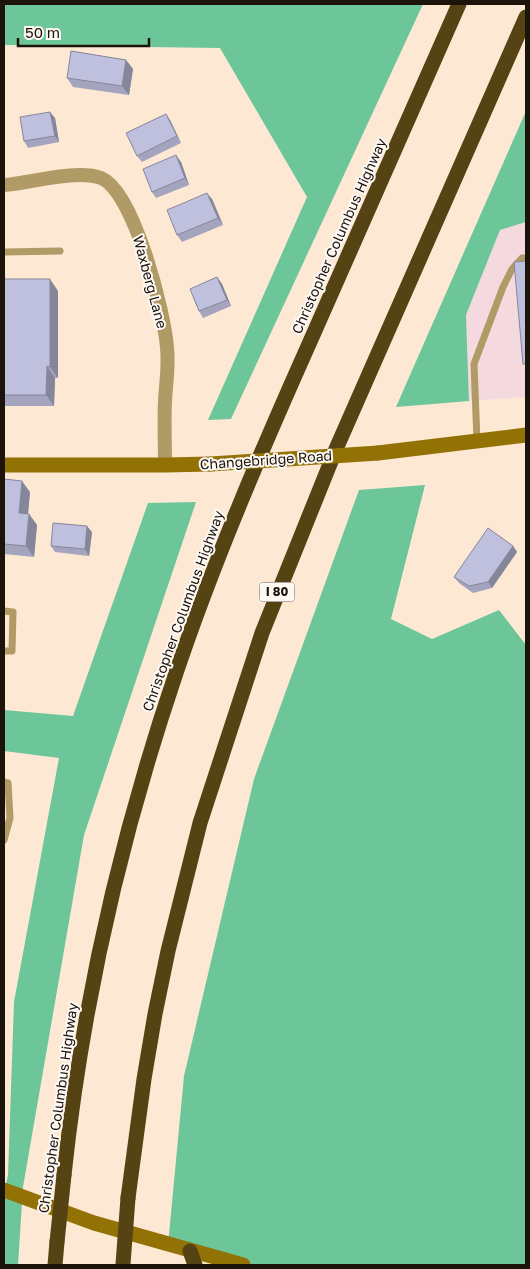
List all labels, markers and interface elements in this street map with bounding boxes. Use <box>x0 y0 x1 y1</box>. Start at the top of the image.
scale bar <box>18 15 149 47</box>
text: 50 m <box>25 23 60 41</box>
street label: Christopher Columbus Highway <box>288 135 390 336</box>
street label: Waxberg Lane <box>130 234 171 330</box>
street label: Changebridge Road <box>199 446 333 473</box>
street label: Christopher Columbus Highway <box>138 508 227 713</box>
road number: I 80 <box>260 582 294 602</box>
street label: Christopher Columbus Highway <box>34 1001 81 1214</box>

